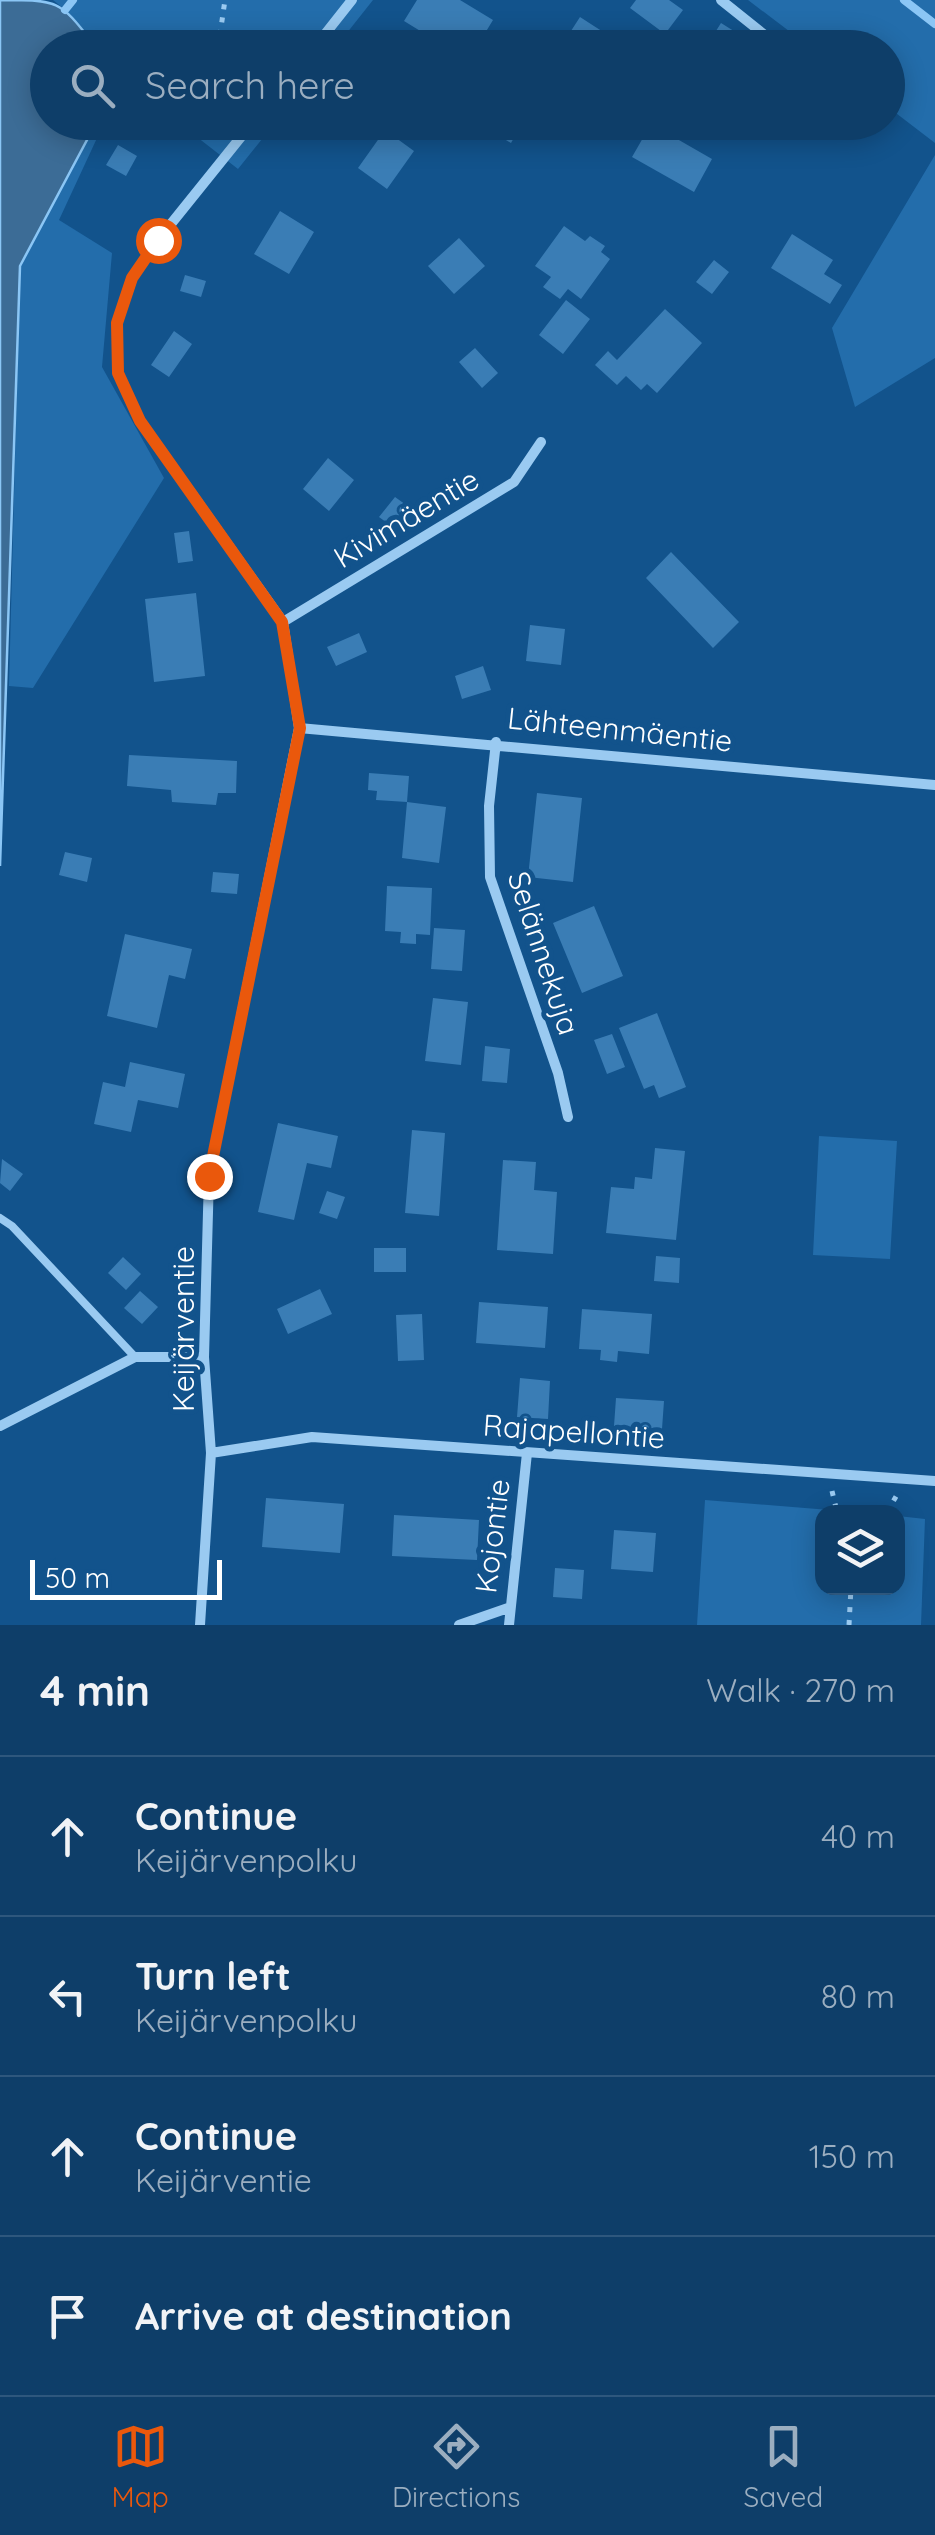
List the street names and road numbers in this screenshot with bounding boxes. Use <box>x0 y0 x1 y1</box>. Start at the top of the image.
street label: Kivimäentie <box>327 460 485 576</box>
street label: Lähteenmäentie <box>506 698 734 760</box>
street label: Selännekuja <box>500 866 588 1040</box>
street label: Keijärventie <box>164 1246 202 1412</box>
street label: Rajapellontie <box>482 1406 666 1456</box>
street label: Kojontie <box>466 1477 518 1595</box>

